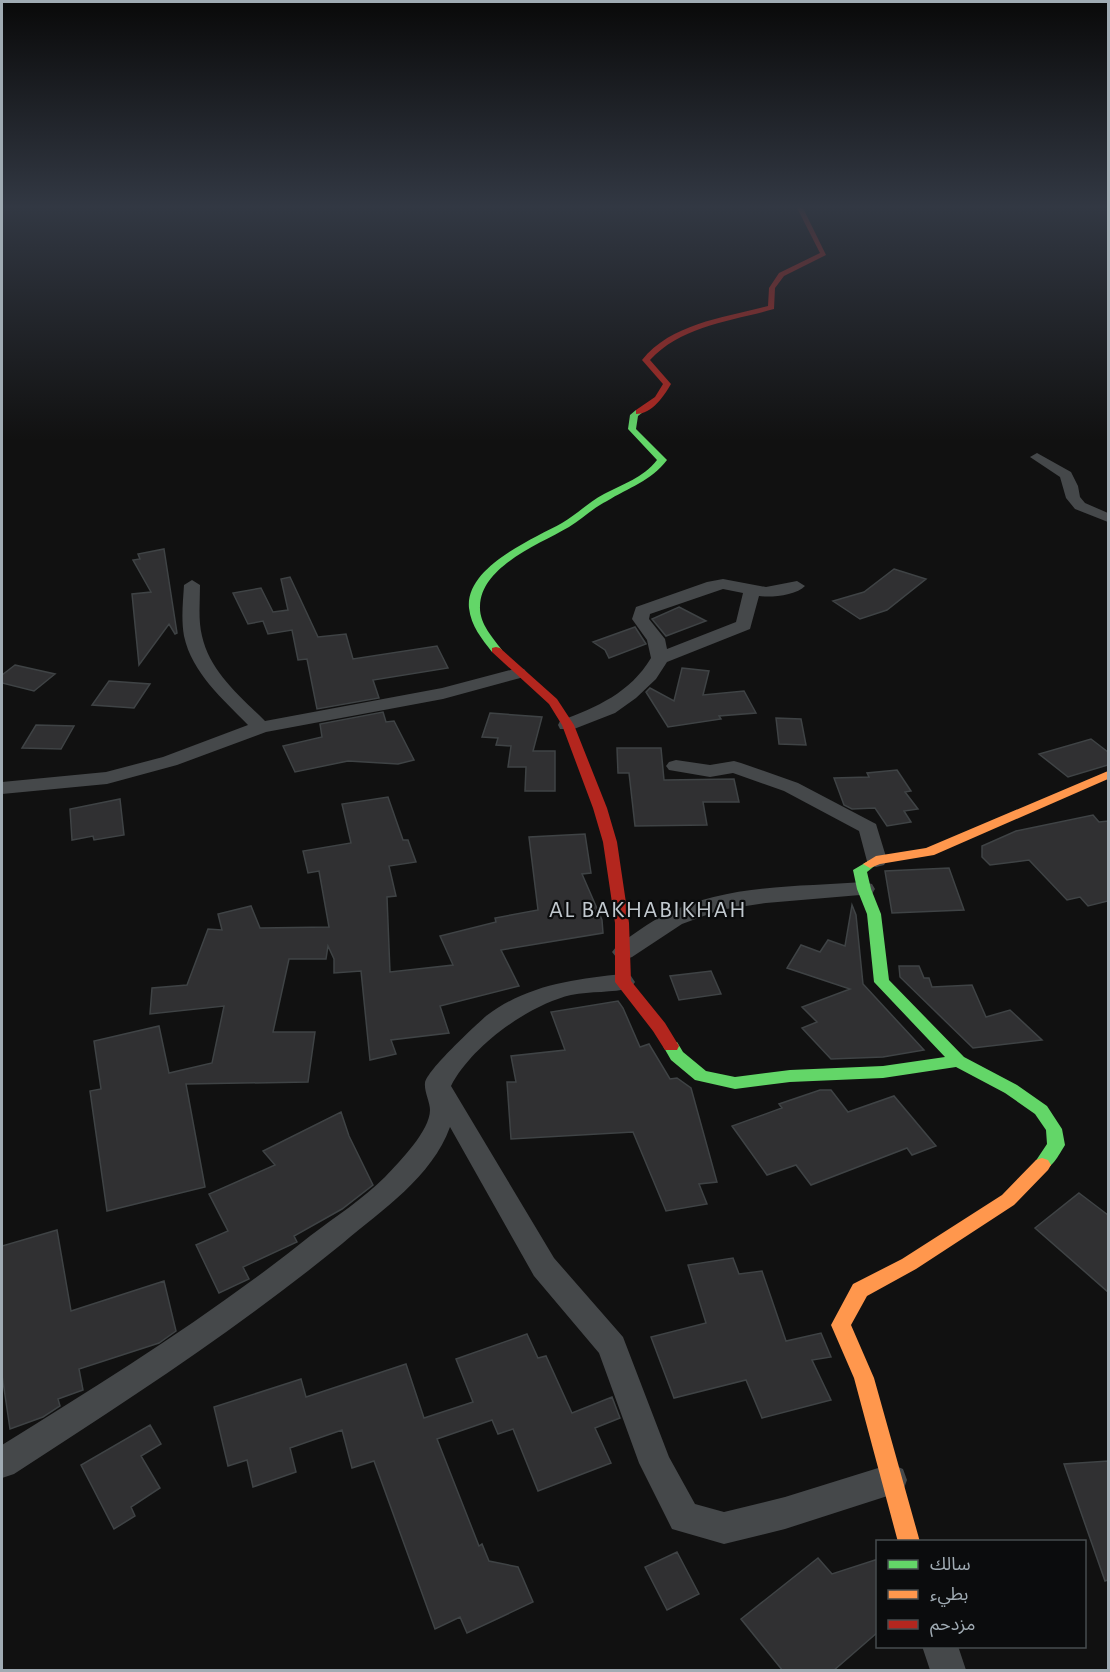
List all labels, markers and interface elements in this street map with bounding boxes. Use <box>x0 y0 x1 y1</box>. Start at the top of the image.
district label: AL BAKHABIKHAH <box>549 898 747 922</box>
legend <box>876 1540 1086 1648</box>
text: سالك <box>930 1556 971 1574</box>
text: بطيء <box>930 1586 968 1607</box>
text: مزدحم <box>930 1616 975 1637</box>

